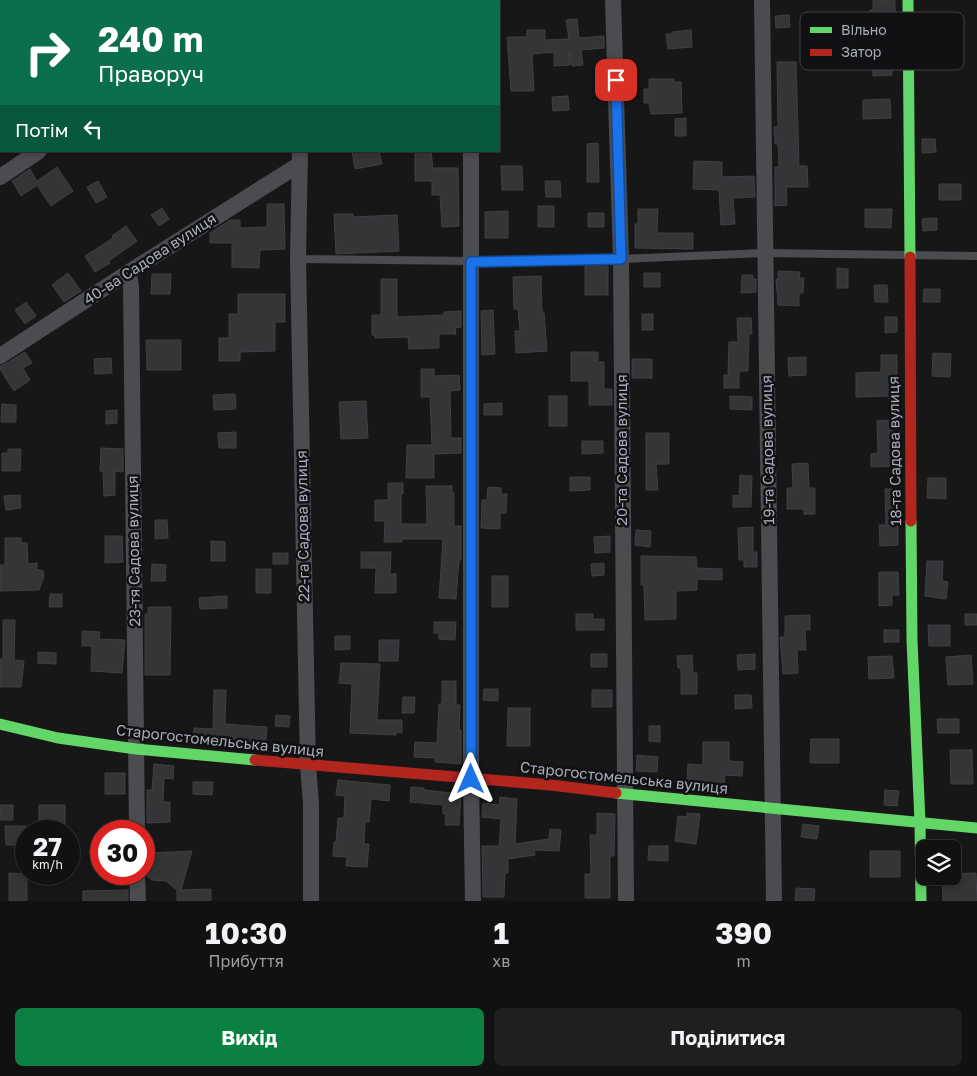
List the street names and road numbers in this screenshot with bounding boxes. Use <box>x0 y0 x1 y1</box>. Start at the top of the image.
street label: 40-ва Садова вулиця <box>80 209 219 308</box>
street label: 20-та Садова вулиця <box>612 374 630 526</box>
street label: 19-та Садова вулиця <box>757 375 777 525</box>
street label: 18-та Садова вулиця <box>884 376 904 526</box>
street label: 22-га Садова вулиця <box>292 450 312 602</box>
street label: 23-тя Садова вулиця <box>123 475 143 627</box>
street label: Старогостомельська вулиця <box>115 720 325 760</box>
street label: Старогостомельська вулиця <box>519 757 729 797</box>

